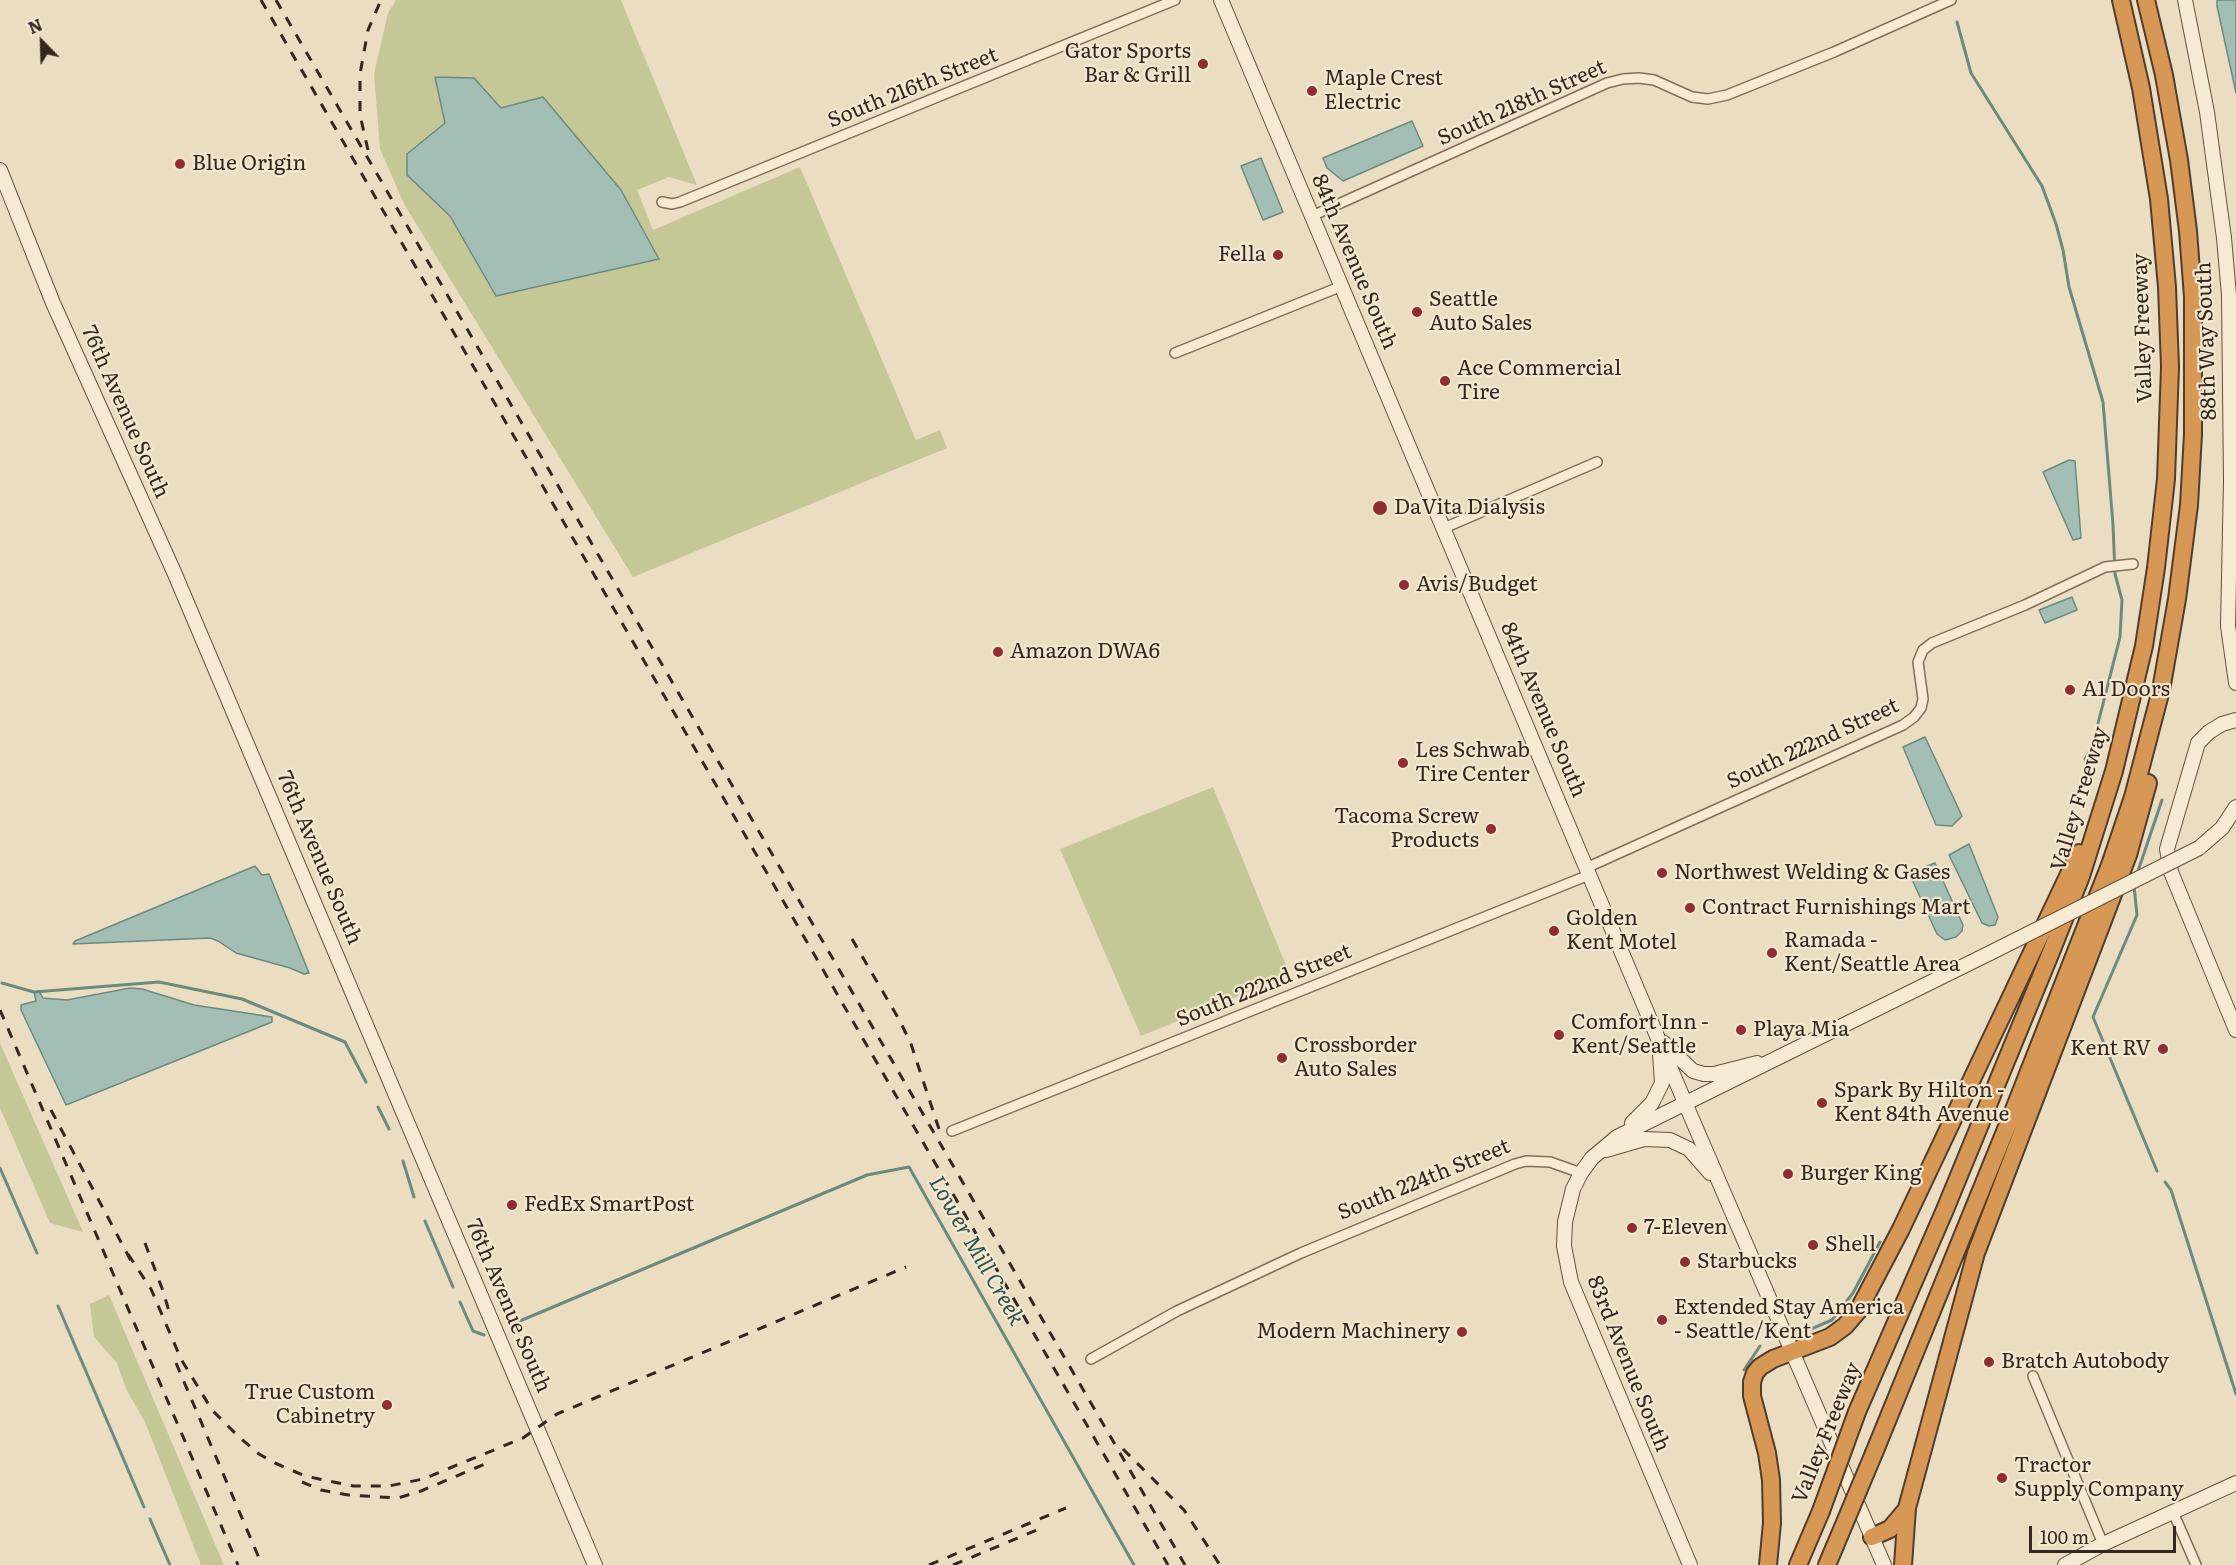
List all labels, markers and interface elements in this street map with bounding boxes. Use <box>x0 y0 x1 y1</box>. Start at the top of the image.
north arrow <box>12 12 72 72</box>
text: N <box>24 12 46 39</box>
place label: Gator Sports Bar & Grill <box>1065 39 1191 89</box>
street label: South 216th Street <box>824 42 1002 134</box>
street label: South 218th Street <box>1434 55 1610 151</box>
marker: Gator Sports Bar & Grill <box>1196 57 1210 71</box>
place label: Maple Crest Electric <box>1324 66 1443 116</box>
marker: Maple Crest Electric <box>1305 84 1319 98</box>
place label: Blue Origin <box>192 151 306 177</box>
marker: Blue Origin <box>173 157 187 171</box>
street label: 84th Avenue South <box>1306 171 1402 353</box>
place label: Fella <box>1218 242 1266 268</box>
marker: Fella <box>1271 248 1285 262</box>
street label: Valley Freeway <box>2128 253 2158 403</box>
street label: 88th Way South <box>2192 261 2222 421</box>
place label: Seattle Auto Sales <box>1429 287 1532 337</box>
marker: Seattle Auto Sales <box>1410 305 1424 319</box>
street label: 76th Avenue South <box>76 322 174 502</box>
place label: Ace Commercial Tire <box>1457 356 1621 406</box>
marker: Ace Commercial Tire <box>1438 374 1452 388</box>
place label: DaVita Dialysis <box>1394 495 1545 521</box>
marker: DaVita Dialysis <box>1371 499 1389 517</box>
place label: Avis/Budget <box>1416 572 1538 598</box>
marker: Avis/Budget <box>1397 578 1411 592</box>
street label: 84th Avenue South <box>1495 619 1591 801</box>
place label: Amazon DWA6 <box>1010 639 1160 665</box>
marker: Amazon DWA6 <box>991 645 1005 659</box>
place label: A1 Doors <box>2082 677 2170 703</box>
marker: A1 Doors <box>2063 683 2077 697</box>
street label: South 222nd Street <box>1723 693 1903 795</box>
street label: Valley Freeway <box>2046 724 2114 874</box>
place label: Les Schwab Tire Center <box>1415 738 1530 788</box>
marker: Les Schwab Tire Center <box>1396 756 1410 770</box>
street label: 76th Avenue South <box>271 767 367 949</box>
place label: Tacoma Screw Products <box>1334 804 1479 854</box>
marker: Tacoma Screw Products <box>1484 822 1498 836</box>
place label: Northwest Welding & Gases <box>1674 860 1950 886</box>
marker: Northwest Welding & Gases <box>1655 866 1669 880</box>
place label: Contract Furnishings Mart <box>1702 895 1970 921</box>
marker: Contract Furnishings Mart <box>1683 901 1697 915</box>
place label: Golden Kent Motel <box>1566 906 1677 956</box>
marker: Golden Kent Motel <box>1547 924 1561 938</box>
place label: Ramada - Kent/Seattle Area <box>1784 928 1960 978</box>
street label: South 222nd Street <box>1173 939 1355 1033</box>
marker: Ramada - Kent/Seattle Area <box>1765 946 1779 960</box>
place label: Comfort Inn - Kent/Seattle <box>1571 1010 1709 1060</box>
place label: Playa Mia <box>1753 1017 1849 1043</box>
marker: Playa Mia <box>1734 1023 1748 1037</box>
marker: Comfort Inn - Kent/Seattle <box>1552 1028 1566 1042</box>
place label: Crossborder Auto Sales <box>1294 1033 1417 1083</box>
place label: Kent RV <box>2070 1036 2151 1062</box>
marker: Kent RV <box>2156 1042 2170 1056</box>
marker: Crossborder Auto Sales <box>1275 1051 1289 1065</box>
place label: Spark By Hilton - Kent 84th Avenue <box>1834 1078 2010 1128</box>
marker: Spark By Hilton - Kent 84th Avenue <box>1815 1096 1829 1110</box>
street label: South 224th Street <box>1334 1134 1514 1226</box>
place label: Burger King <box>1800 1161 1922 1187</box>
marker: Burger King <box>1781 1167 1795 1181</box>
water label: Lower Mill Creek <box>923 1172 1029 1330</box>
place label: FedEx SmartPost <box>524 1192 694 1218</box>
marker: FedEx SmartPost <box>505 1198 519 1212</box>
street label: 76th Avenue South <box>460 1215 556 1397</box>
place label: 7-Eleven <box>1644 1215 1728 1241</box>
marker: 7-Eleven <box>1625 1221 1639 1235</box>
place label: Shell <box>1825 1232 1876 1258</box>
marker: Shell <box>1806 1238 1820 1252</box>
place label: Starbucks <box>1697 1249 1797 1275</box>
marker: Starbucks <box>1678 1255 1692 1269</box>
street label: 83rd Avenue South <box>1581 1272 1675 1456</box>
place label: Extended Stay America - Seattle/Kent <box>1674 1295 1904 1345</box>
marker: Extended Stay America - Seattle/Kent <box>1655 1313 1669 1327</box>
place label: Modern Machinery <box>1256 1319 1450 1345</box>
marker: Modern Machinery <box>1455 1325 1469 1339</box>
place label: Bratch Autobody <box>2001 1349 2169 1375</box>
marker: Bratch Autobody <box>1982 1355 1996 1369</box>
street label: Valley Freeway <box>1787 1359 1867 1507</box>
place label: True Custom Cabinetry <box>244 1380 375 1430</box>
marker: True Custom Cabinetry <box>380 1398 394 1412</box>
place label: Tractor Supply Company <box>2014 1453 2184 1503</box>
marker: Tractor Supply Company <box>1995 1471 2009 1485</box>
scale bar <box>2032 1514 2179 1552</box>
text: 100 m <box>2040 1523 2089 1550</box>

